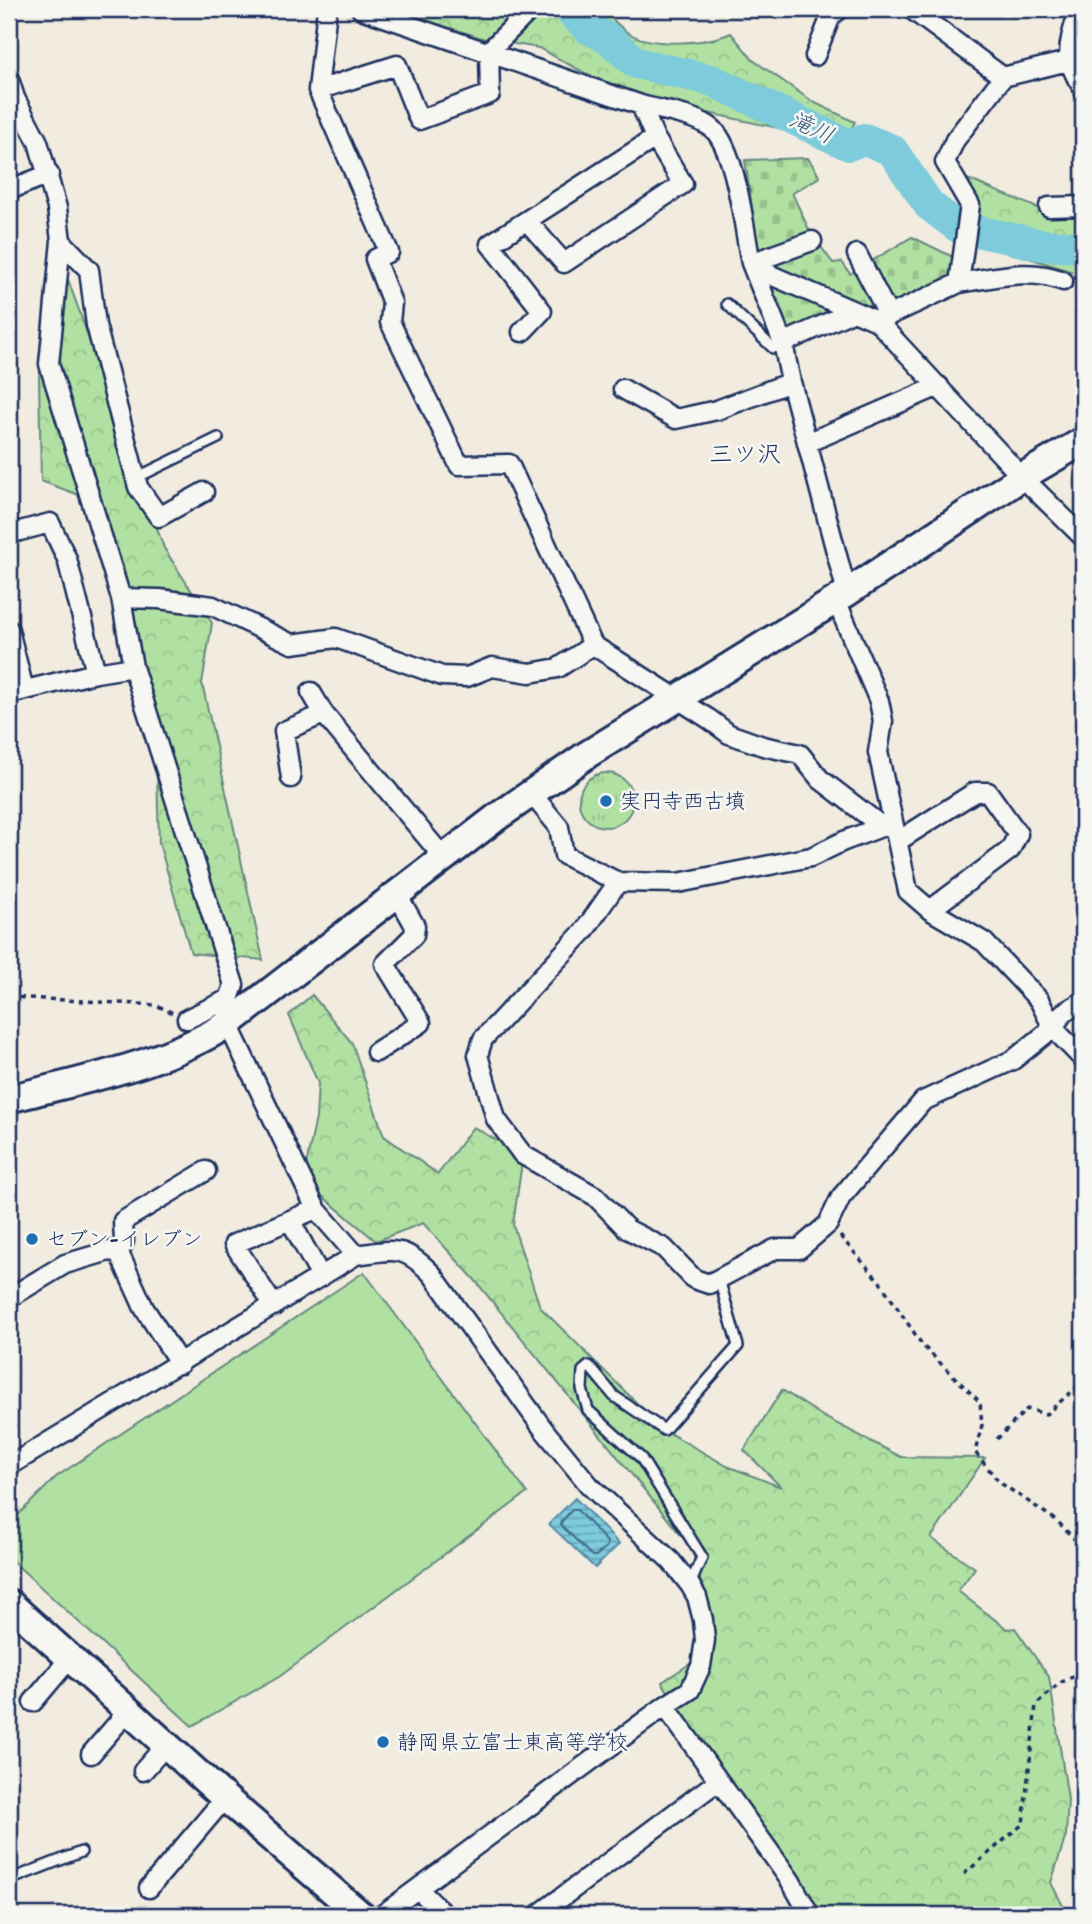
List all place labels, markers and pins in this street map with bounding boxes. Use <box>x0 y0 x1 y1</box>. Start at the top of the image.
place label: 実円寺西古墳 <box>620 782 746 820</box>
marker: 実円寺西古墳 <box>598 793 614 809</box>
place label: セブン-イレブン <box>46 1220 203 1258</box>
marker: セブン-イレブン <box>24 1231 40 1247</box>
place label: 静岡県立富士東高等学校 <box>397 1723 628 1761</box>
marker: 静岡県立富士東高等学校 <box>375 1734 391 1750</box>

